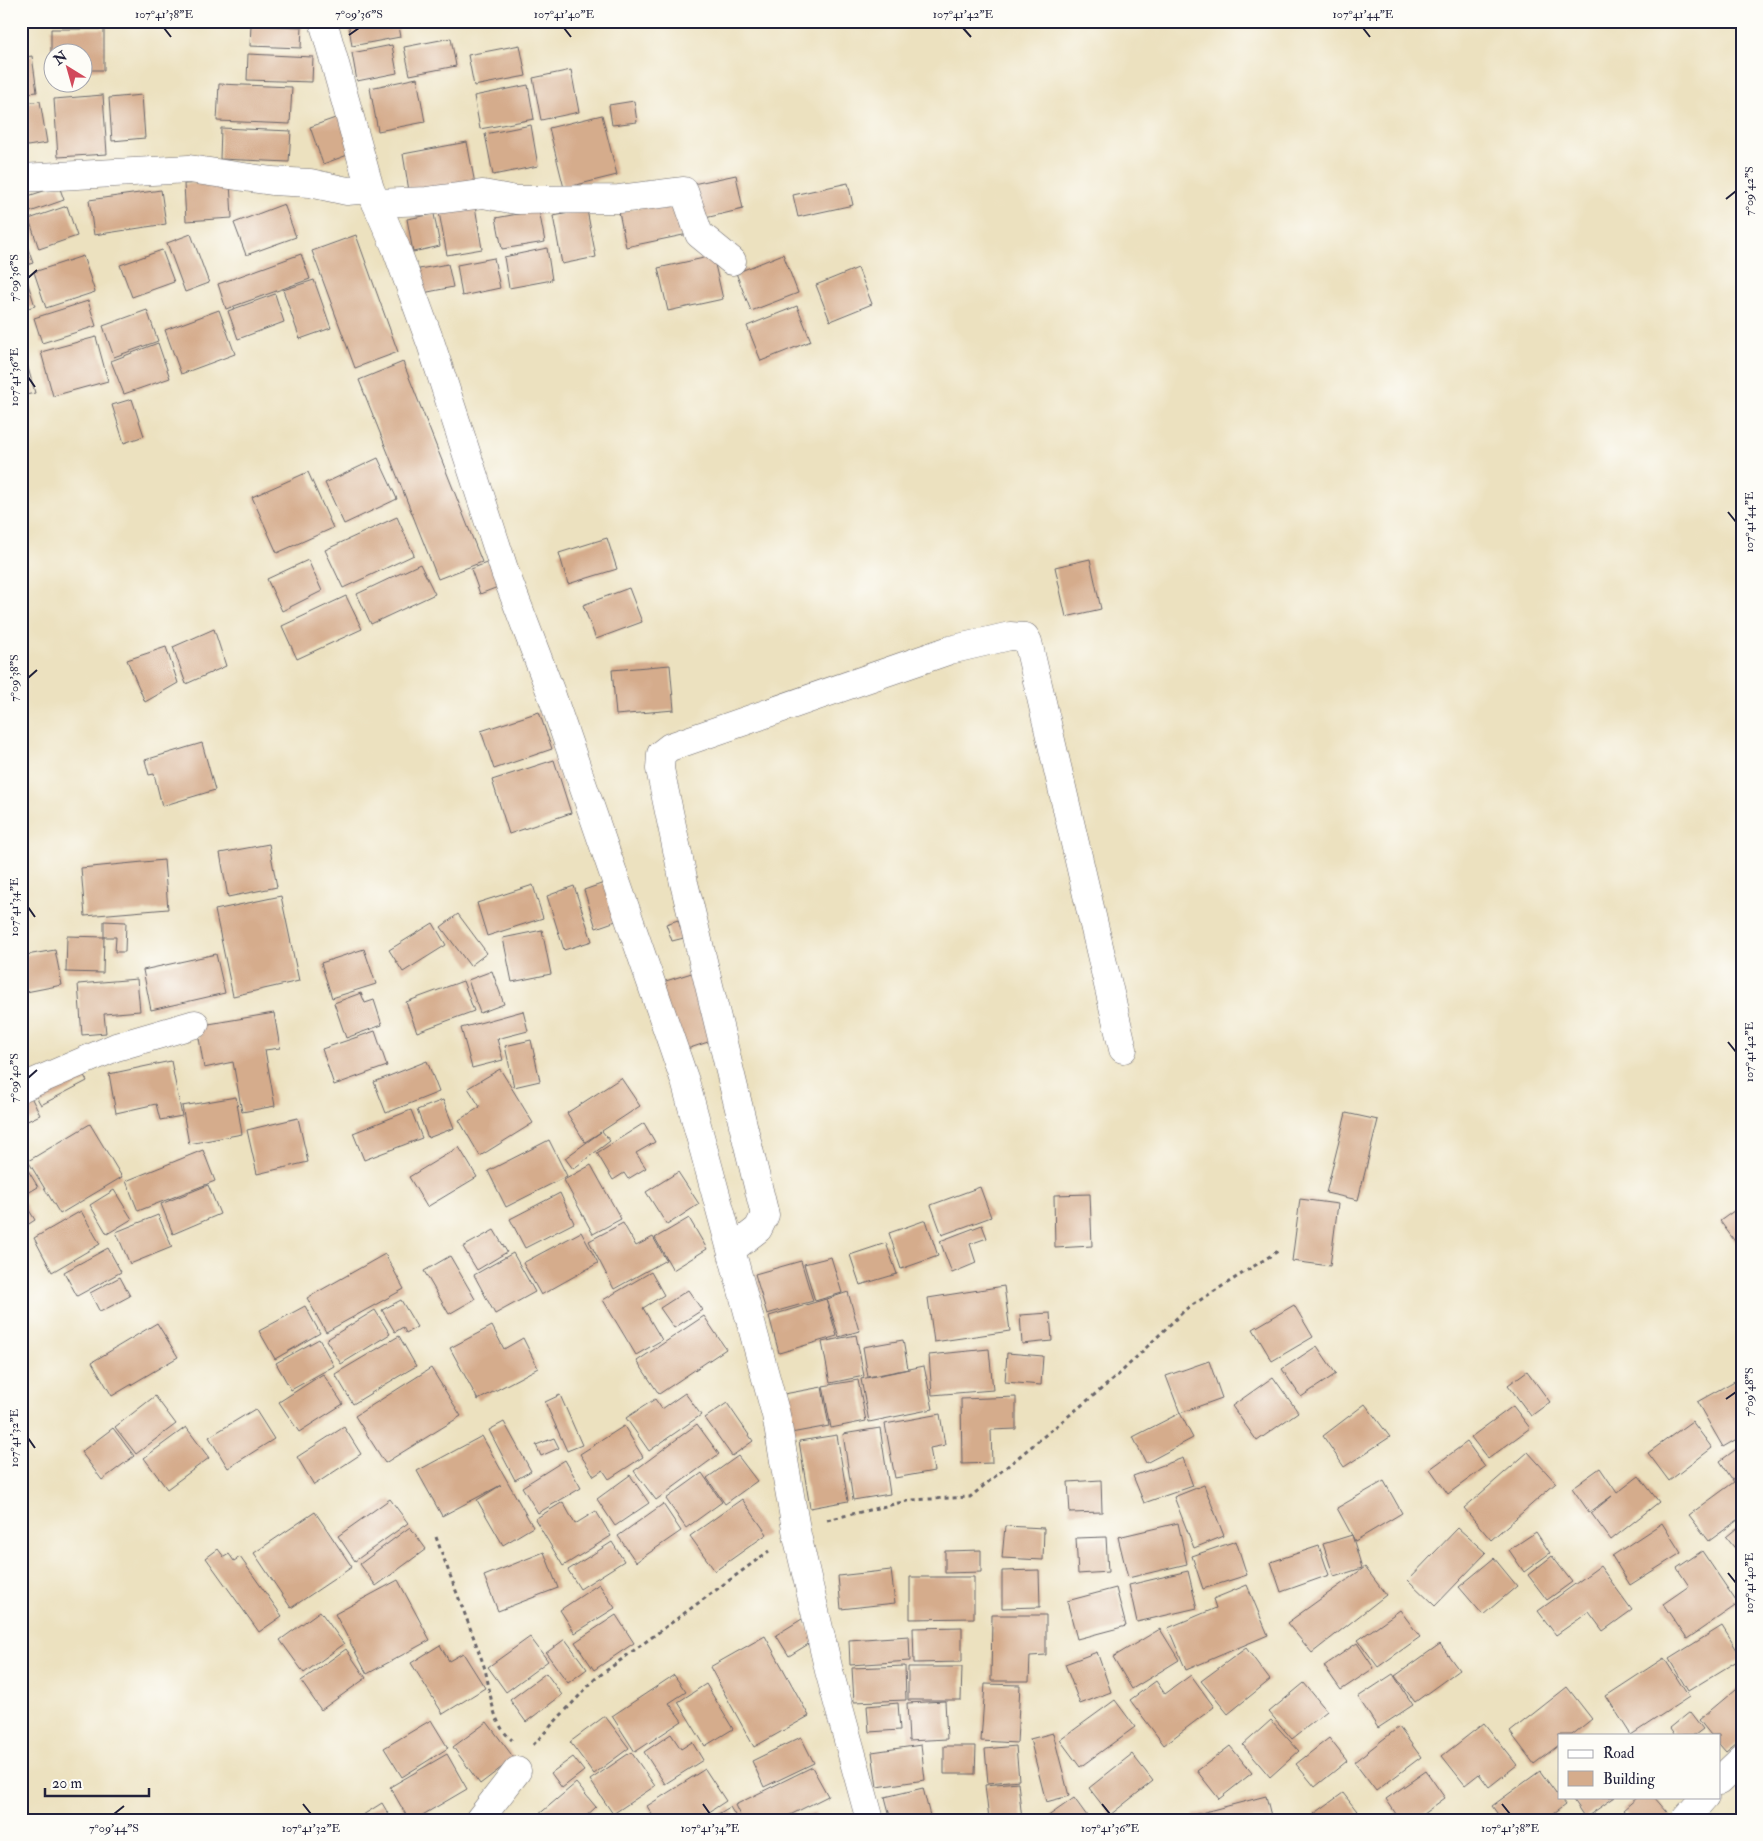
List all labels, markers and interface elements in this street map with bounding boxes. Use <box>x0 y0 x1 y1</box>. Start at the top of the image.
text: 107°41'38"E <box>135 7 193 22</box>
text: 7°09'36"S <box>335 7 383 22</box>
text: 107°41'40"E <box>534 7 595 22</box>
text: 107°41'42"E <box>933 7 994 22</box>
text: 107°41'44"E <box>1333 7 1394 22</box>
north arrow <box>42 42 92 92</box>
text: N <box>50 47 71 69</box>
text: 7°09'42"S <box>1742 166 1757 216</box>
text: 7°09'36"S <box>7 254 22 302</box>
text: 107°41'36"E <box>7 347 22 406</box>
text: 107°41'44"E <box>1742 491 1757 552</box>
text: 7°09'38"S <box>7 654 22 702</box>
text: 107°41'34"E <box>7 877 22 936</box>
text: 107°41'42"E <box>1742 1021 1757 1082</box>
text: 7°09'40"S <box>7 1053 22 1103</box>
text: 7°09'48"S <box>1742 1367 1757 1417</box>
text: 107°41'32"E <box>7 1408 22 1467</box>
text: 107°41'40"E <box>1742 1552 1757 1613</box>
legend <box>1558 1734 1720 1798</box>
text: Road <box>1603 1744 1635 1763</box>
scale bar <box>45 1766 149 1798</box>
text: Building <box>1603 1770 1655 1789</box>
text: 20 m <box>52 1774 82 1793</box>
text: 7°09'44"S <box>89 1821 139 1836</box>
text: 107°41'32"E <box>282 1821 341 1836</box>
text: 107°41'34"E <box>681 1821 740 1836</box>
text: 107°41'36"E <box>1081 1821 1140 1836</box>
text: 107°41'38"E <box>1481 1821 1539 1836</box>

